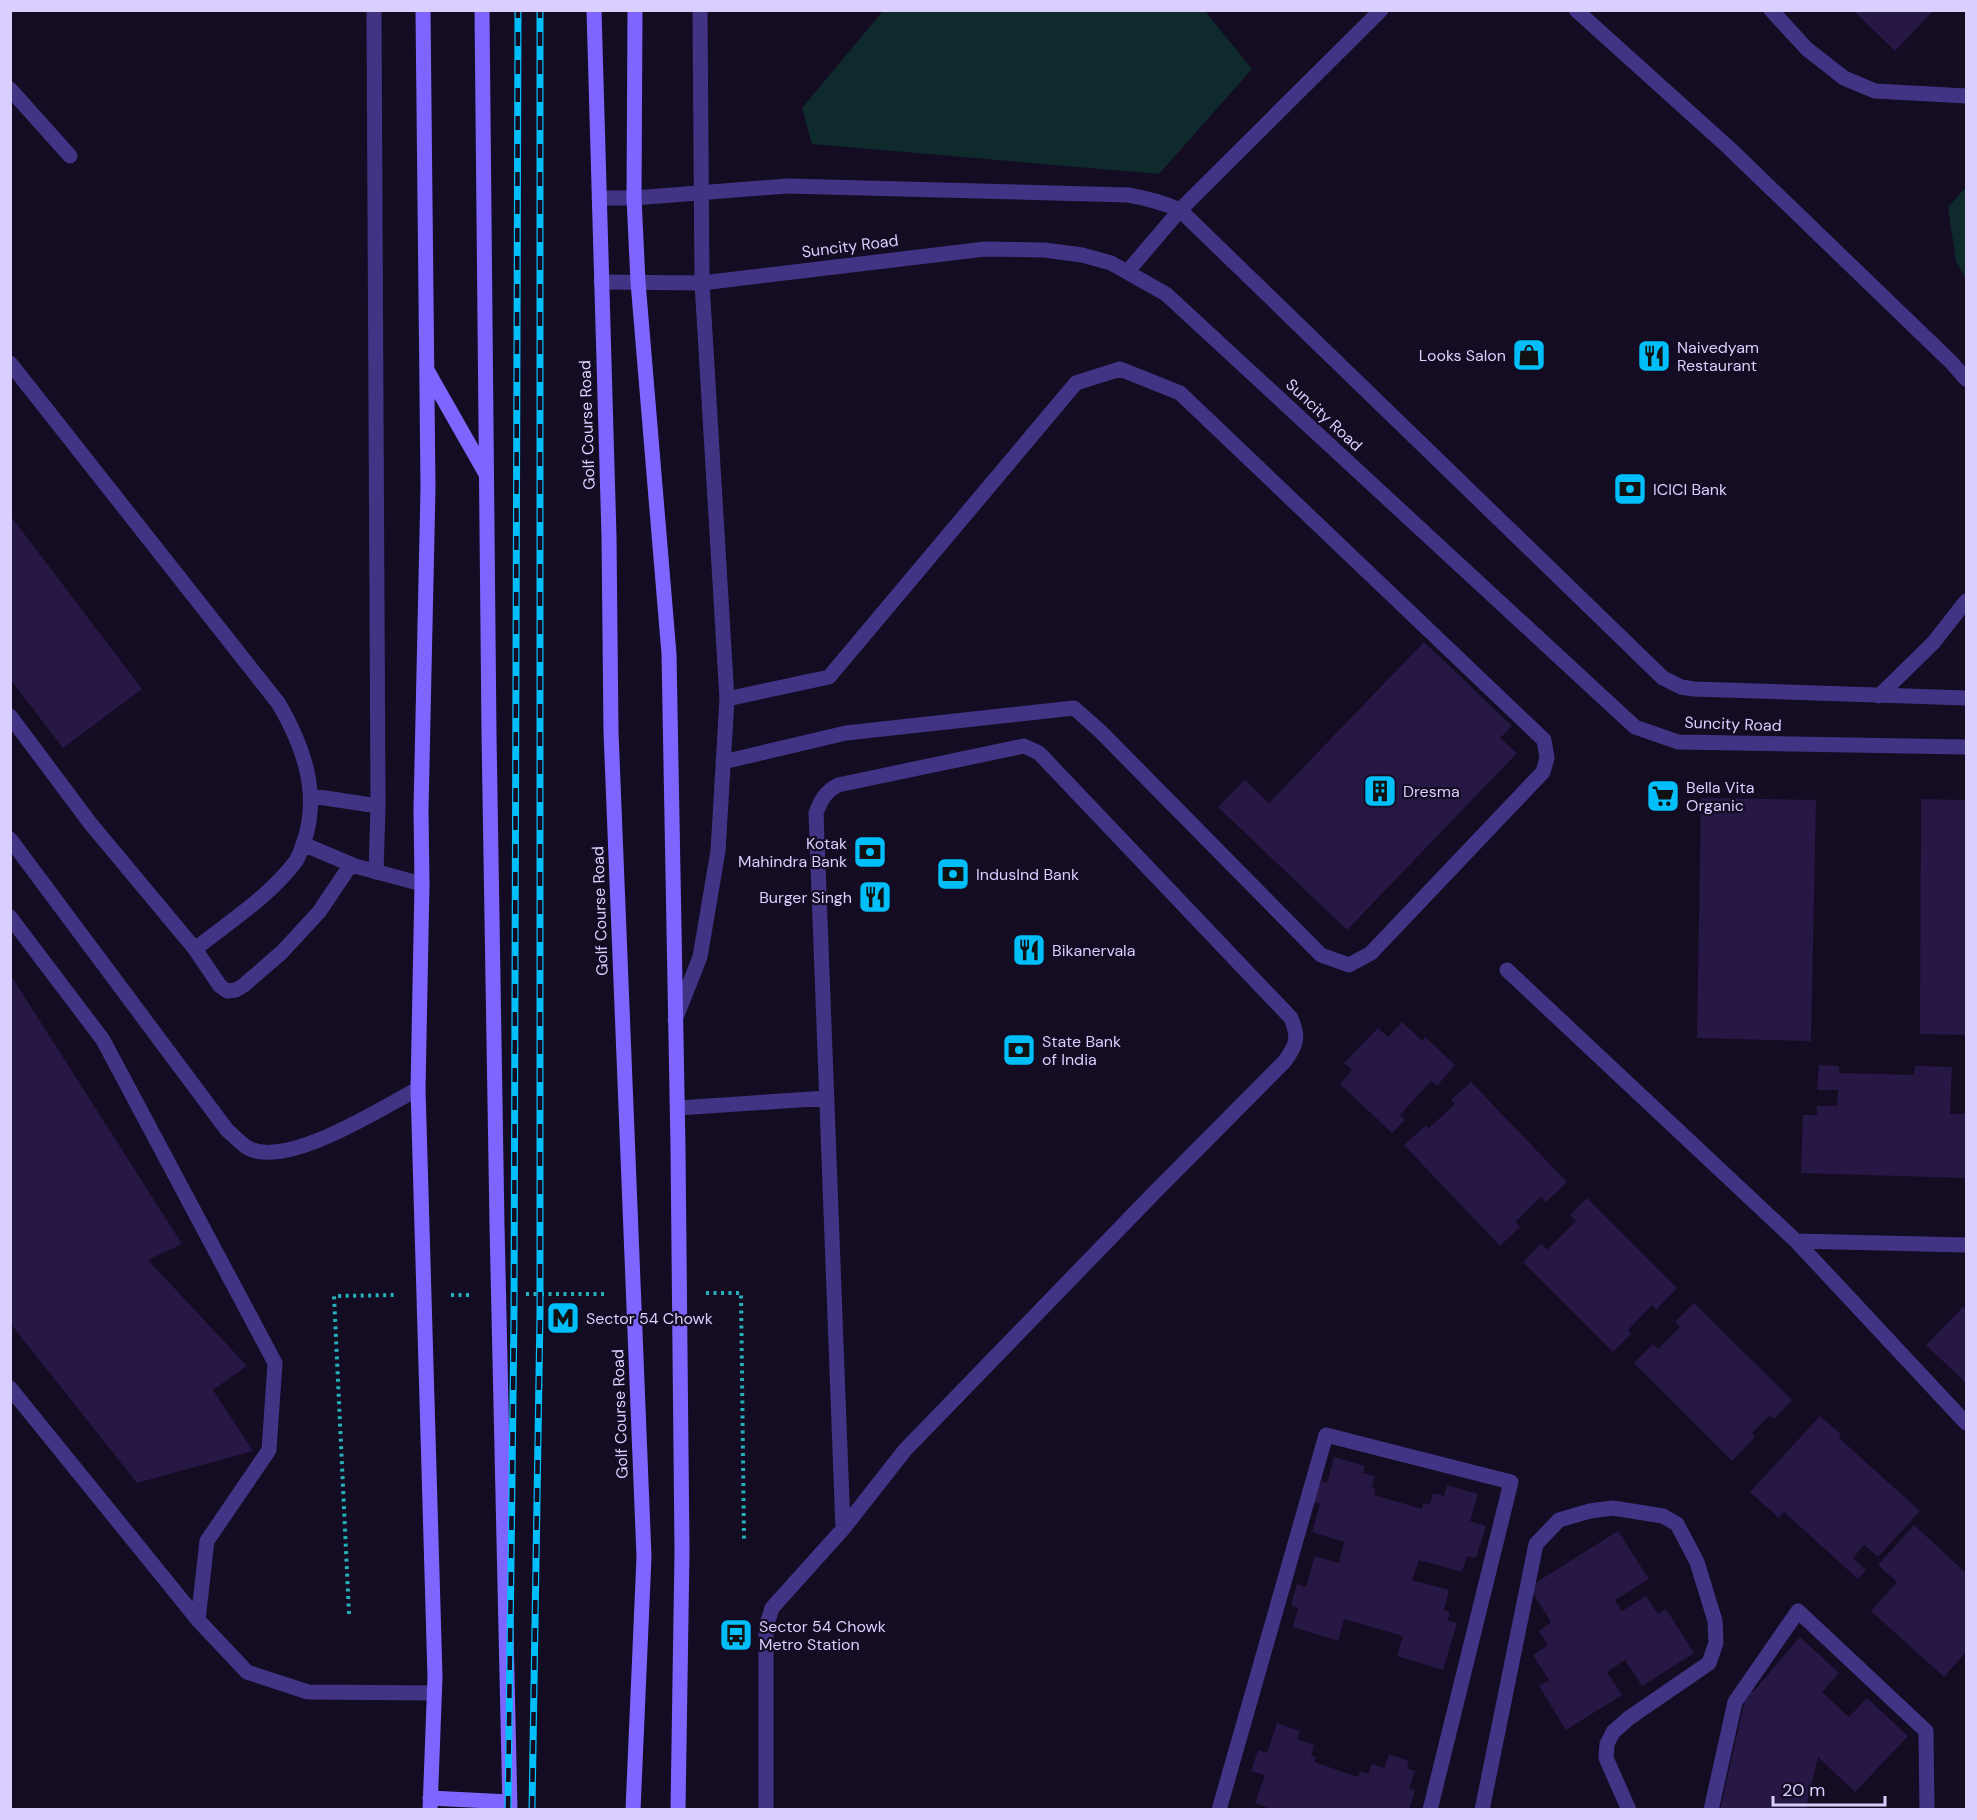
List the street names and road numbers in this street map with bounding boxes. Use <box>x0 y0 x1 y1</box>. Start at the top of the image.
street label: Suncity Road <box>800 230 900 262</box>
street label: Golf Course Road <box>574 360 600 490</box>
street label: Suncity Road <box>1281 374 1367 456</box>
street label: Suncity Road <box>1684 712 1782 736</box>
street label: Golf Course Road <box>587 846 613 976</box>
street label: Golf Course Road <box>607 1349 633 1479</box>

